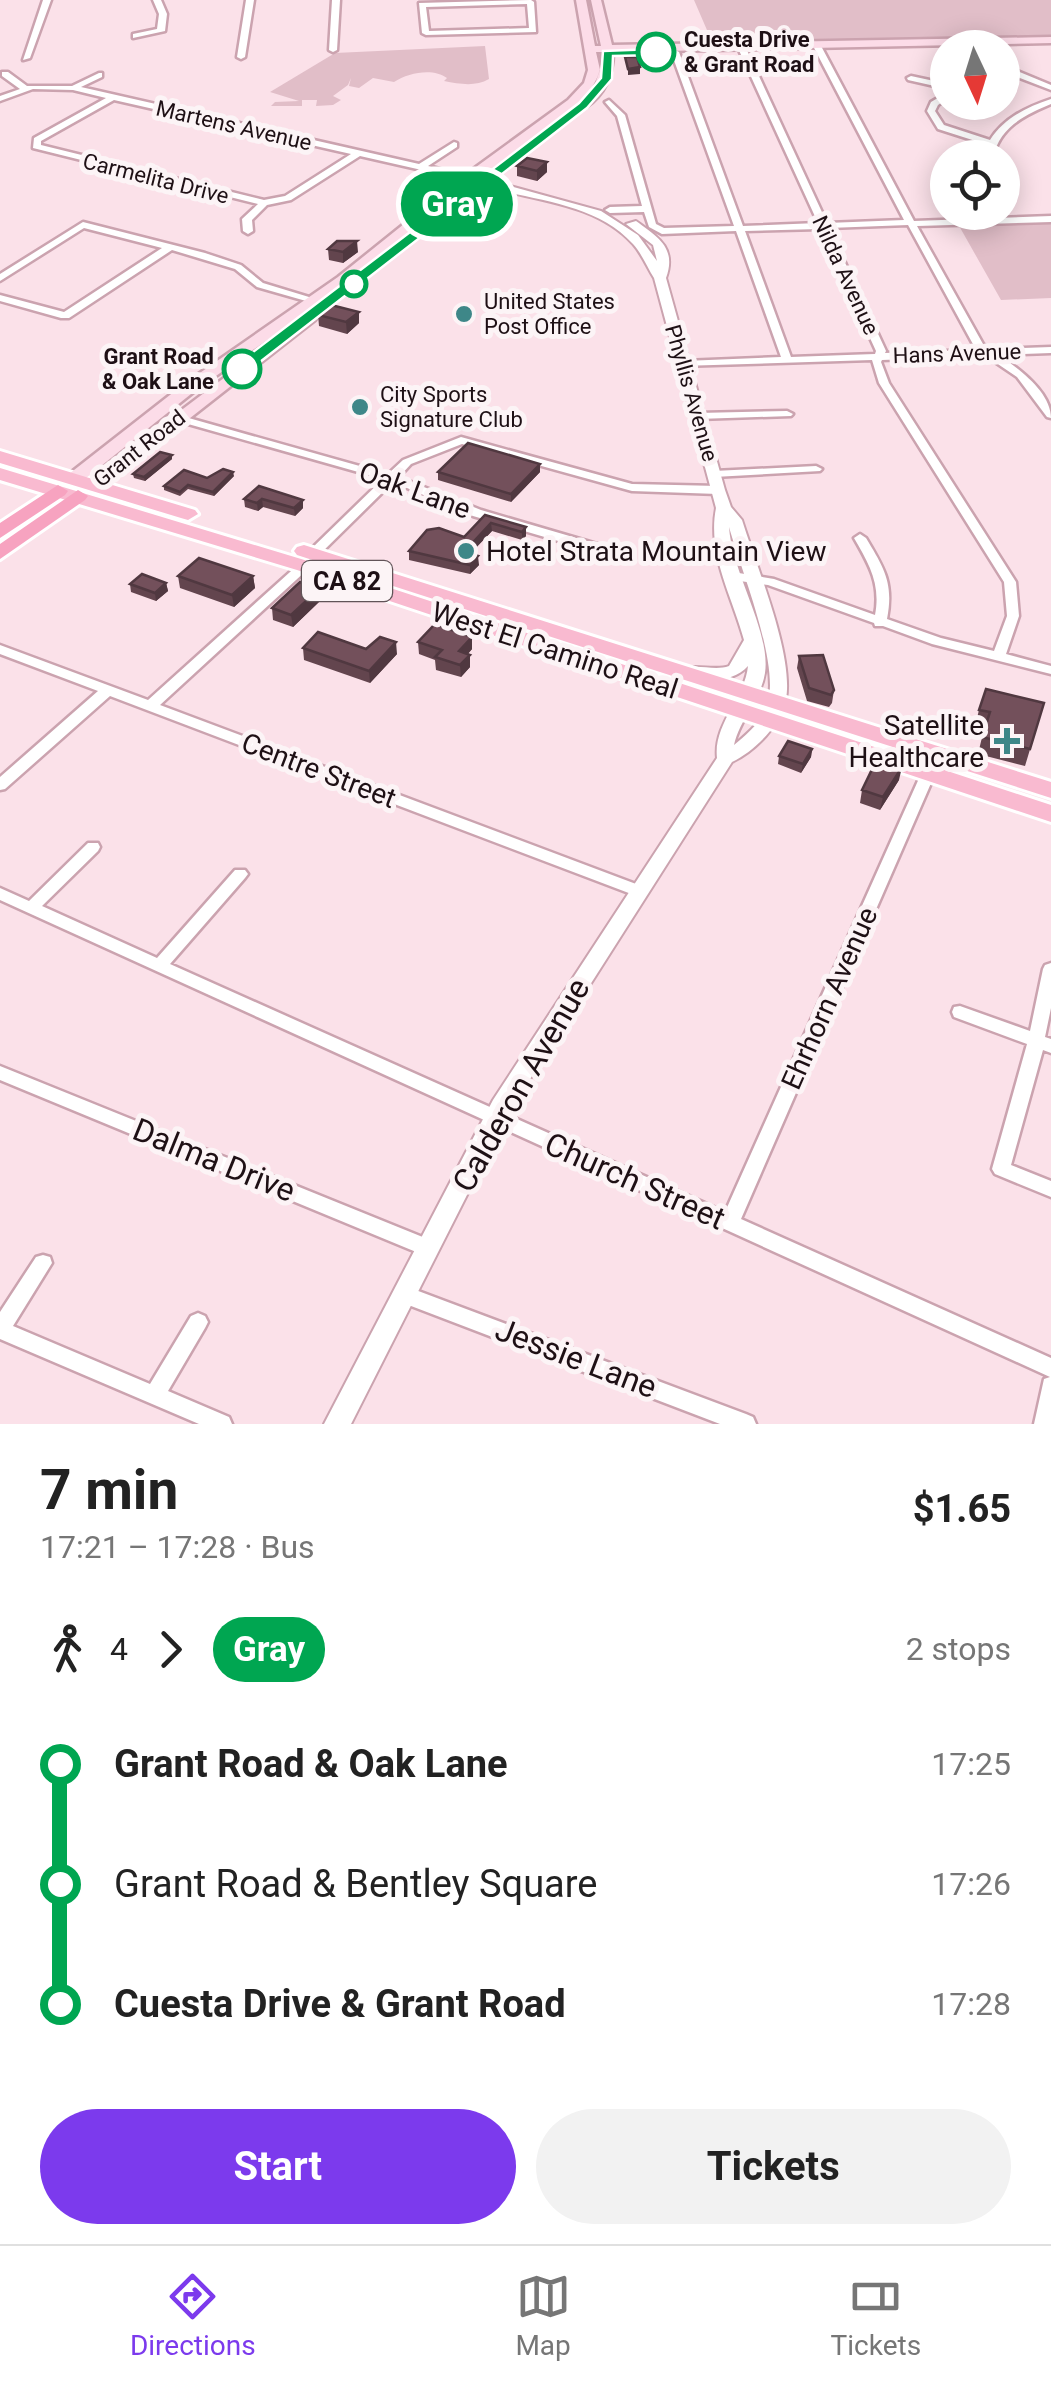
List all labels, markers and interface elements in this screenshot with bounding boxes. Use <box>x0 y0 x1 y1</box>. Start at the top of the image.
place label: Cuesta Drive & Grant Road <box>684 27 814 77</box>
north arrow <box>930 30 1020 120</box>
map controls <box>930 30 1020 230</box>
marker: Cuesta Drive & Grant Road <box>637 33 675 71</box>
street label: Martens Avenue <box>154 95 314 156</box>
button: locate <box>930 140 1020 230</box>
street label: Carmelita Drive <box>80 148 231 209</box>
line badge: Gray <box>387 172 527 236</box>
text: Gray <box>421 184 493 225</box>
street label: Nilda Avenue <box>807 212 884 339</box>
unlabelled marker <box>341 271 367 297</box>
place label: United States Post Office <box>484 289 615 339</box>
marker: United States Post Office <box>453 303 475 325</box>
street label: Phyllis Avenue <box>660 322 723 464</box>
street label: Hans Avenue <box>892 339 1022 368</box>
place label: Grant Road & Oak Lane <box>102 344 214 394</box>
marker: Grant Road & Oak Lane <box>223 350 261 388</box>
place label: City Sports Signature Club <box>380 382 523 432</box>
marker: City Sports Signature Club <box>349 396 371 418</box>
street label: Grant Road <box>89 405 190 492</box>
street label: Oak Lane <box>355 455 475 526</box>
place label: Hotel Strata Mountain View <box>486 535 826 568</box>
marker: Hotel Strata Mountain View <box>455 540 477 562</box>
road number: CA 82 <box>302 561 392 601</box>
street label: West El Camino Real <box>428 595 682 706</box>
place label: Satellite Healthcare <box>849 709 984 774</box>
street label: Centre Street <box>237 726 401 815</box>
marker: Satellite Healthcare <box>994 728 1020 754</box>
street label: Ehrhorn Avenue <box>775 902 884 1094</box>
street label: Calderon Avenue <box>445 972 597 1198</box>
street label: Dalma Drive <box>127 1110 301 1210</box>
street label: Church Street <box>539 1124 731 1238</box>
street label: Jessie Lane <box>490 1310 662 1406</box>
text: 7 min <box>40 1458 178 1522</box>
text: $1.65 <box>913 1487 1011 1531</box>
text: 17:21 – 17:28 · Bus <box>40 1528 315 1566</box>
icon: walk <box>40 1622 95 1677</box>
icon: forward <box>143 1622 198 1677</box>
text: Gray <box>233 1629 305 1670</box>
text: 4 <box>110 1630 128 1668</box>
text: 2 stops <box>906 1630 1011 1668</box>
text: Grant Road & Oak Lane <box>114 1742 508 1786</box>
text: 17:25 <box>931 1745 1011 1783</box>
text: Grant Road & Bentley Square <box>114 1862 597 1906</box>
text: 17:26 <box>931 1865 1011 1903</box>
text: Cuesta Drive & Grant Road <box>114 1982 566 2026</box>
text: 17:28 <box>931 1985 1011 2023</box>
button: Start <box>40 2109 516 2224</box>
button: Tickets <box>536 2109 1011 2224</box>
tab: Directions <box>130 2269 256 2362</box>
tab: Map <box>515 2269 571 2362</box>
tab: Tickets <box>831 2269 921 2362</box>

